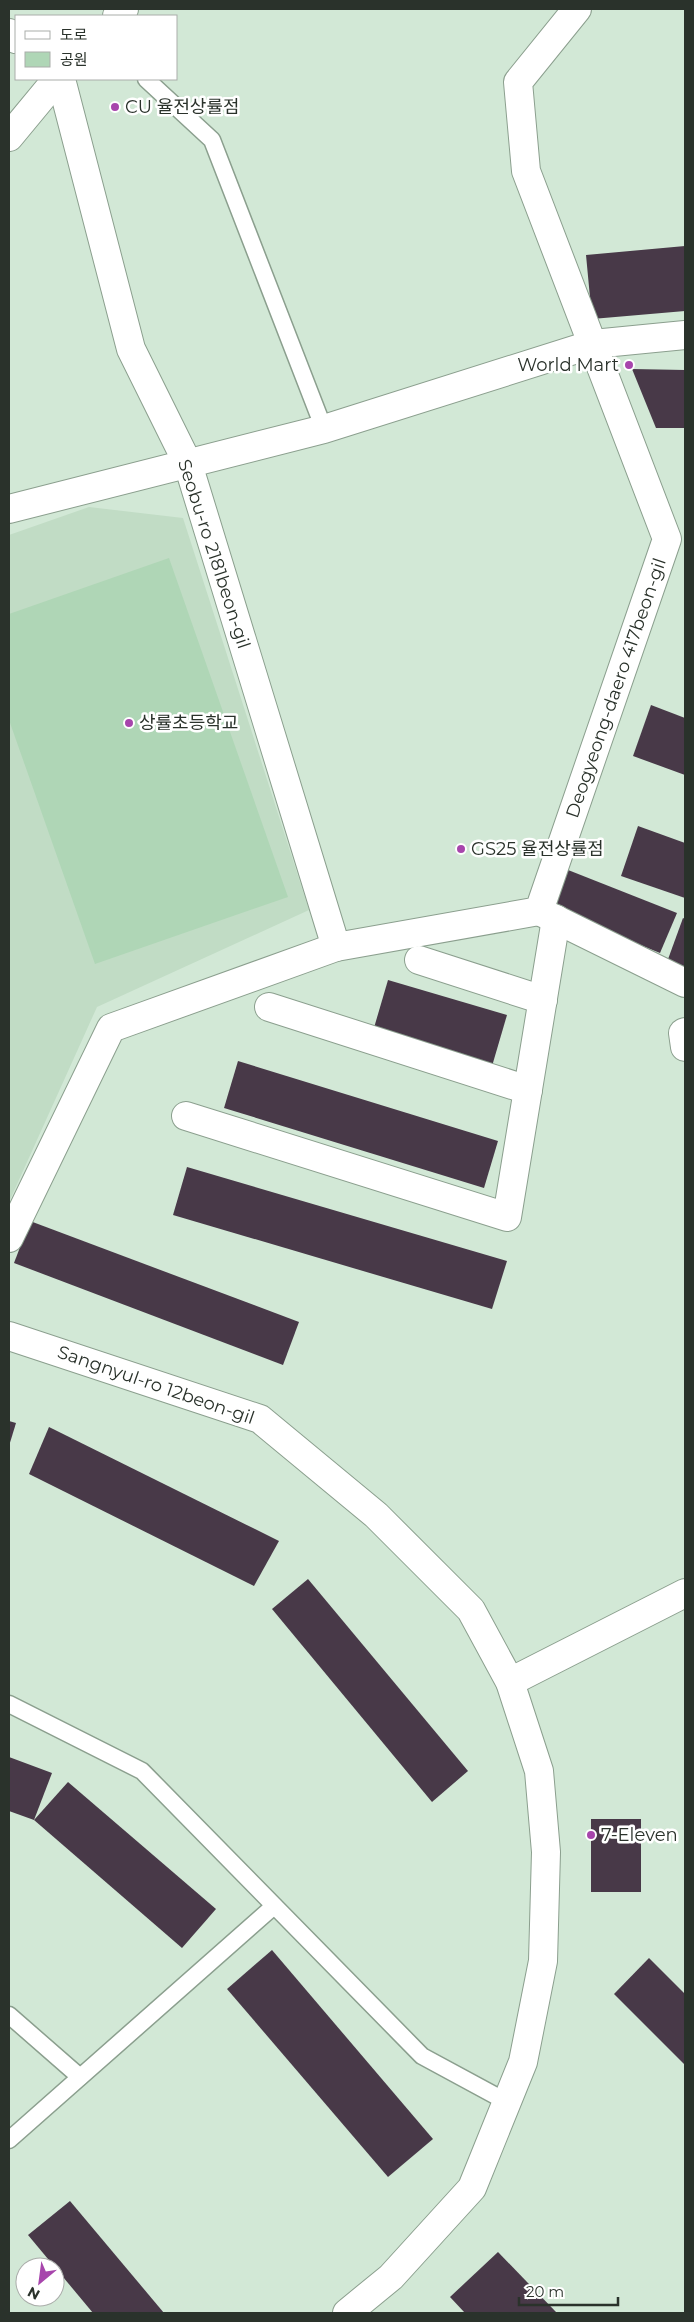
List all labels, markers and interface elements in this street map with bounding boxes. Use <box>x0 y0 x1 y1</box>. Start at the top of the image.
legend <box>15 15 178 80</box>
text: 도로 <box>60 25 88 44</box>
text: 공원 <box>60 50 88 69</box>
place label: CU 율전상률점 <box>125 96 240 118</box>
marker: CU 율전상률점 <box>109 101 121 113</box>
place label: World Mart <box>517 354 619 376</box>
marker: World Mart <box>623 359 635 371</box>
street label: Seobu-ro 2181beon-gil <box>173 457 255 651</box>
street label: Deogyeong-daero 417beon-gil <box>561 555 671 821</box>
place label: 상률초등학교 <box>139 712 238 734</box>
marker: 상률초등학교 <box>123 717 135 729</box>
place label: GS25 율전상률점 <box>471 838 604 860</box>
marker: GS25 율전상률점 <box>455 843 467 855</box>
street label: Sangnyul-ro 12beon-gil <box>55 1341 257 1429</box>
place label: 7-Eleven <box>601 1824 678 1846</box>
marker: 7-Eleven <box>585 1829 597 1841</box>
north arrow <box>15 2257 65 2307</box>
scale bar <box>519 2274 618 2306</box>
text: 20 m <box>526 2282 564 2301</box>
text: N <box>24 2283 43 2304</box>

